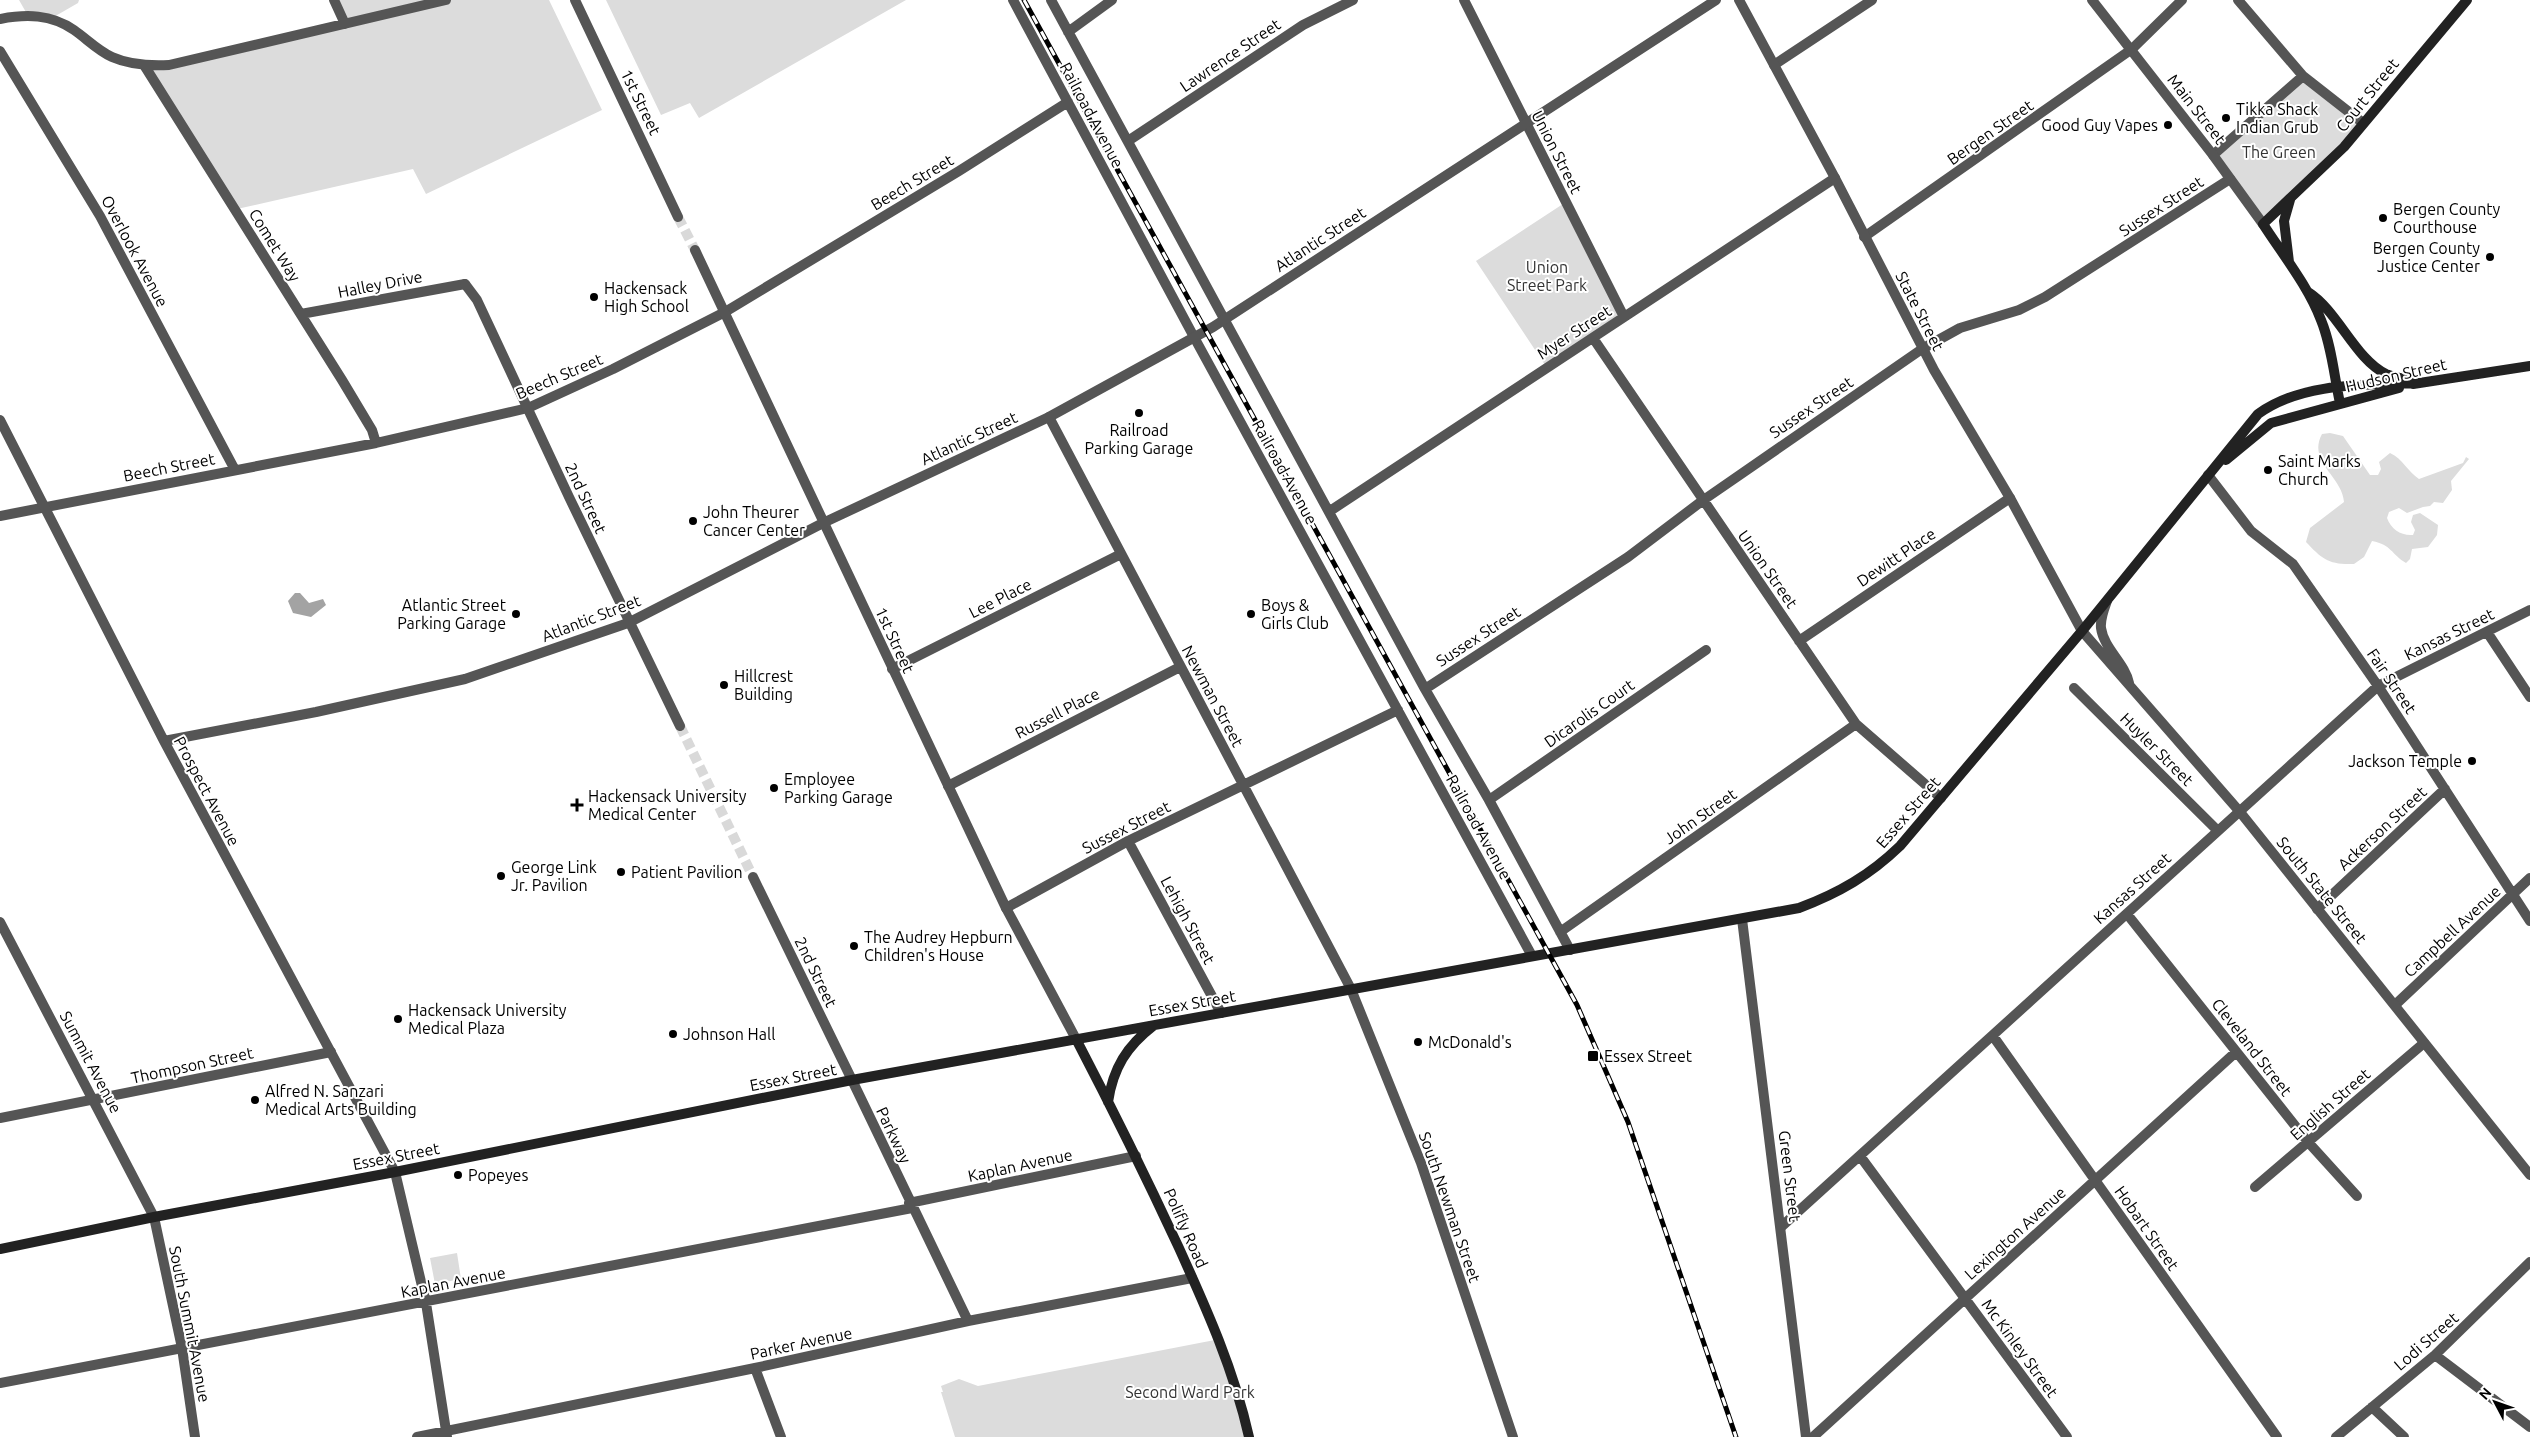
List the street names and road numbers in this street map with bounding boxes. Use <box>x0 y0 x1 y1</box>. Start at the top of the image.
street label: Lawrence Street <box>1176 14 1284 95</box>
street label: Court Street <box>2332 54 2402 135</box>
street label: Railroad Avenue <box>1057 59 1127 171</box>
street label: 1st Street <box>617 66 665 138</box>
street label: Main Street <box>2164 71 2230 148</box>
street label: Bergen Street <box>1944 95 2037 168</box>
street label: Union Street <box>1528 107 1586 197</box>
street label: Beech Street <box>868 150 957 214</box>
street label: Sussex Street <box>2116 172 2207 240</box>
street label: Overlook Avenue <box>98 192 172 310</box>
street label: Atlantic Street <box>1271 203 1369 275</box>
street label: Comet Way <box>246 205 305 285</box>
street label: Halley Drive <box>336 267 424 301</box>
street label: State Street <box>1892 268 1948 354</box>
street label: Myer Street <box>1534 301 1615 363</box>
street label: Beech Street <box>513 349 606 402</box>
street label: Hudson Street <box>2344 354 2449 395</box>
street label: Sussex Street <box>1766 372 1857 441</box>
street label: Atlantic Street <box>918 408 1021 468</box>
street label: Railroad Avenue <box>1249 417 1321 527</box>
street label: Beech Street <box>122 449 217 485</box>
street label: 2nd Street <box>562 460 610 537</box>
street label: Dewitt Place <box>1853 524 1939 590</box>
street label: Union Street <box>1735 527 1802 612</box>
street label: Lee Place <box>966 575 1034 621</box>
street label: Atlantic Street <box>539 591 644 645</box>
street label: Sussex Street <box>1433 602 1524 670</box>
street label: 1st Street <box>872 604 918 676</box>
street label: Kansas Street <box>2401 604 2497 663</box>
street label: Newman Street <box>1179 642 1248 750</box>
street label: Fair Street <box>2364 645 2421 717</box>
street label: Dicarolis Court <box>1541 675 1638 751</box>
street label: Russell Place <box>1012 684 1102 742</box>
street label: Huyler Street <box>2117 709 2198 790</box>
street label: Prospect Avenue <box>171 733 243 849</box>
street label: Railroad Avenue <box>1443 772 1515 882</box>
street label: Essex Street <box>1872 772 1944 851</box>
street label: Ackerson Street <box>2334 782 2430 874</box>
street label: John Street <box>1660 784 1740 847</box>
street label: Sussex Street <box>1079 797 1174 857</box>
street label: South State Street <box>2273 833 2371 948</box>
street label: Kansas Street <box>2090 848 2175 927</box>
street label: Lehigh Street <box>1157 873 1219 968</box>
street label: Campbell Avenue <box>2400 882 2504 980</box>
street label: 2nd Street <box>791 934 841 1011</box>
street label: Essex Street <box>1147 986 1238 1020</box>
street label: Cleveland Street <box>2208 995 2296 1100</box>
street label: Summit Avenue <box>57 1008 125 1116</box>
street label: Thompson Street <box>129 1043 255 1087</box>
street label: Essex Street <box>748 1060 839 1094</box>
street label: English Street <box>2286 1064 2374 1144</box>
street label: Parkway <box>873 1104 915 1166</box>
street label: South Newman Street <box>1416 1129 1484 1285</box>
street label: Green Street <box>1775 1129 1805 1223</box>
street label: Essex Street <box>351 1139 442 1173</box>
street label: Kaplan Avenue <box>966 1145 1074 1185</box>
street label: Hobart Street <box>2111 1182 2183 1274</box>
street label: Lexington Avenue <box>1961 1183 2069 1283</box>
street label: Polifly Road <box>1160 1185 1212 1271</box>
street label: South Summit Avenue <box>166 1244 214 1404</box>
street label: Kaplan Avenue <box>399 1263 507 1301</box>
street label: Mc Kinley Street <box>1978 1295 2062 1401</box>
street label: Lodi Street <box>2390 1308 2462 1374</box>
street label: Parker Avenue <box>748 1323 854 1363</box>

